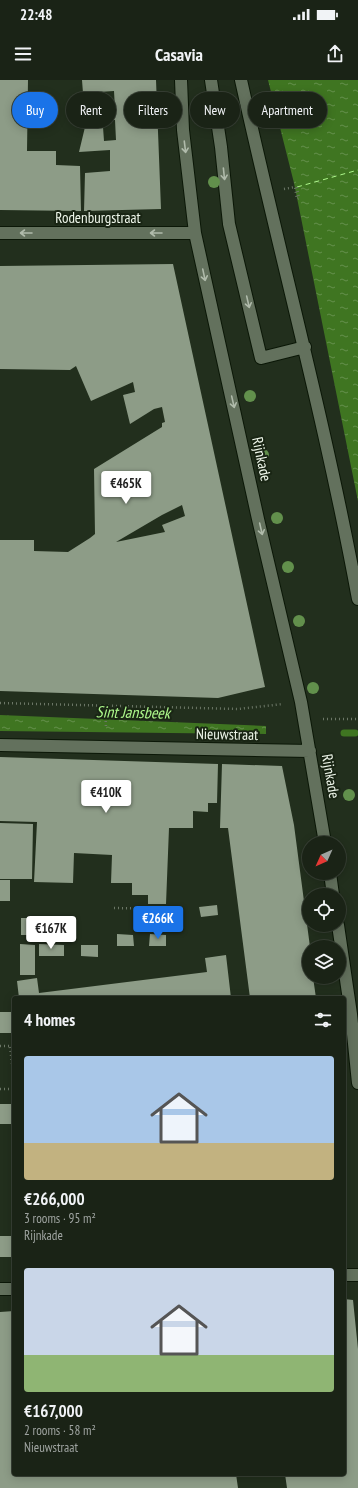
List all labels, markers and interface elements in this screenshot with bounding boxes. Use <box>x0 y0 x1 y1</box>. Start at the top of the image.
text: 22:48 <box>20 5 52 24</box>
icon: menu <box>12 43 34 65</box>
text: Casavia <box>155 43 203 66</box>
icon: share <box>324 43 346 65</box>
chip: Buy <box>12 92 58 128</box>
chip: Rent <box>66 92 116 128</box>
chip: Filters <box>124 92 182 128</box>
chip: New <box>190 92 240 128</box>
chip: Apartment <box>248 92 327 128</box>
one-way arrow <box>181 140 189 153</box>
one-way arrow <box>220 167 228 180</box>
street label: Rodenburgstraat <box>55 208 141 227</box>
one-way arrow <box>20 229 33 237</box>
one-way arrow <box>150 229 163 237</box>
one-way arrow <box>201 268 209 281</box>
one-way arrow <box>244 295 252 308</box>
one-way arrow <box>229 395 237 408</box>
street label: Rijnkade <box>248 435 276 483</box>
pin: €465K <box>98 471 154 505</box>
text: €465K <box>110 475 142 492</box>
one-way arrow <box>257 522 265 535</box>
water label: Sint Jansbeek <box>96 701 172 723</box>
street label: Nieuwstraat <box>196 724 258 744</box>
street label: Rijnkade <box>318 752 344 800</box>
pin: €410K <box>78 780 134 814</box>
text: €410K <box>90 784 122 801</box>
north arrow <box>302 836 346 880</box>
map controls <box>302 836 346 984</box>
button: locate <box>302 888 346 932</box>
pin: €266K <box>130 906 186 940</box>
text: €266K <box>142 910 174 927</box>
pin: €167K <box>23 916 79 950</box>
text: €167K <box>35 920 67 937</box>
button: layers <box>302 940 346 984</box>
text: 4 homes <box>24 1009 75 1031</box>
icon: filters <box>312 1009 334 1031</box>
icon: home <box>143 1082 215 1154</box>
text: €266,000 <box>24 1188 85 1210</box>
text: 3 rooms · 95 m² <box>24 1210 96 1227</box>
text: Rijnkade <box>24 1227 63 1244</box>
icon: home <box>143 1294 215 1366</box>
text: €167,000 <box>24 1400 83 1422</box>
text: 2 rooms · 58 m² <box>24 1422 96 1439</box>
text: Nieuwstraat <box>24 1439 78 1456</box>

